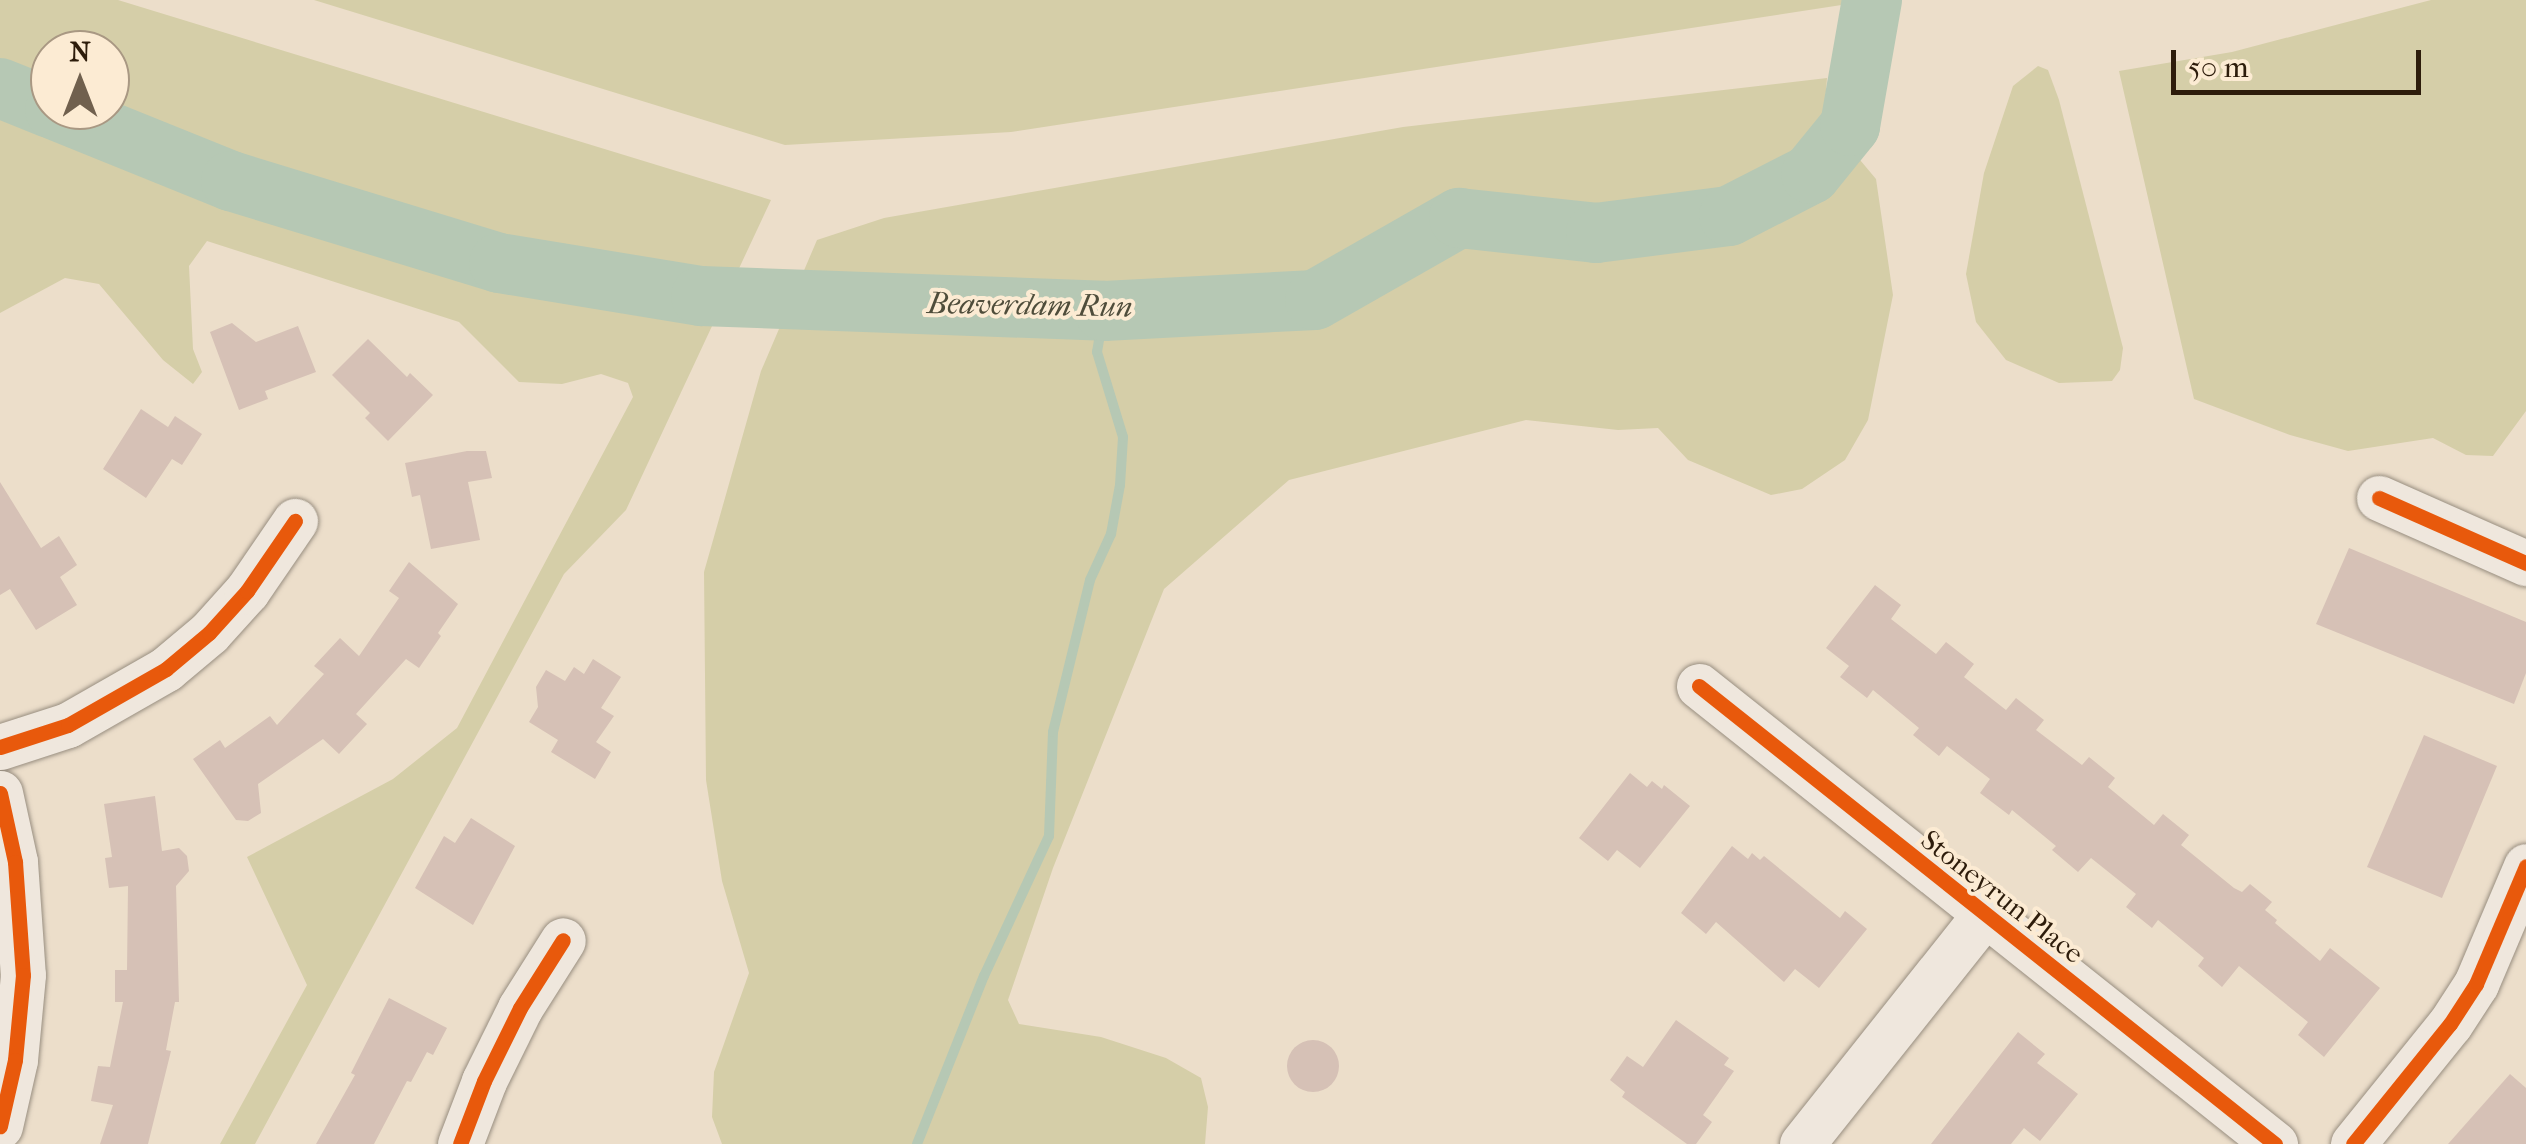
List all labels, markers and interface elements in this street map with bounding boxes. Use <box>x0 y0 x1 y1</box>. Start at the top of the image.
north arrow <box>30 30 130 130</box>
scale bar <box>2176 30 2426 92</box>
text: N <box>69 35 91 68</box>
text: 50 m <box>2188 50 2249 85</box>
water label: Beaverdam Run <box>927 286 1133 326</box>
street label: Stoneyrun Place <box>1914 823 2090 971</box>

